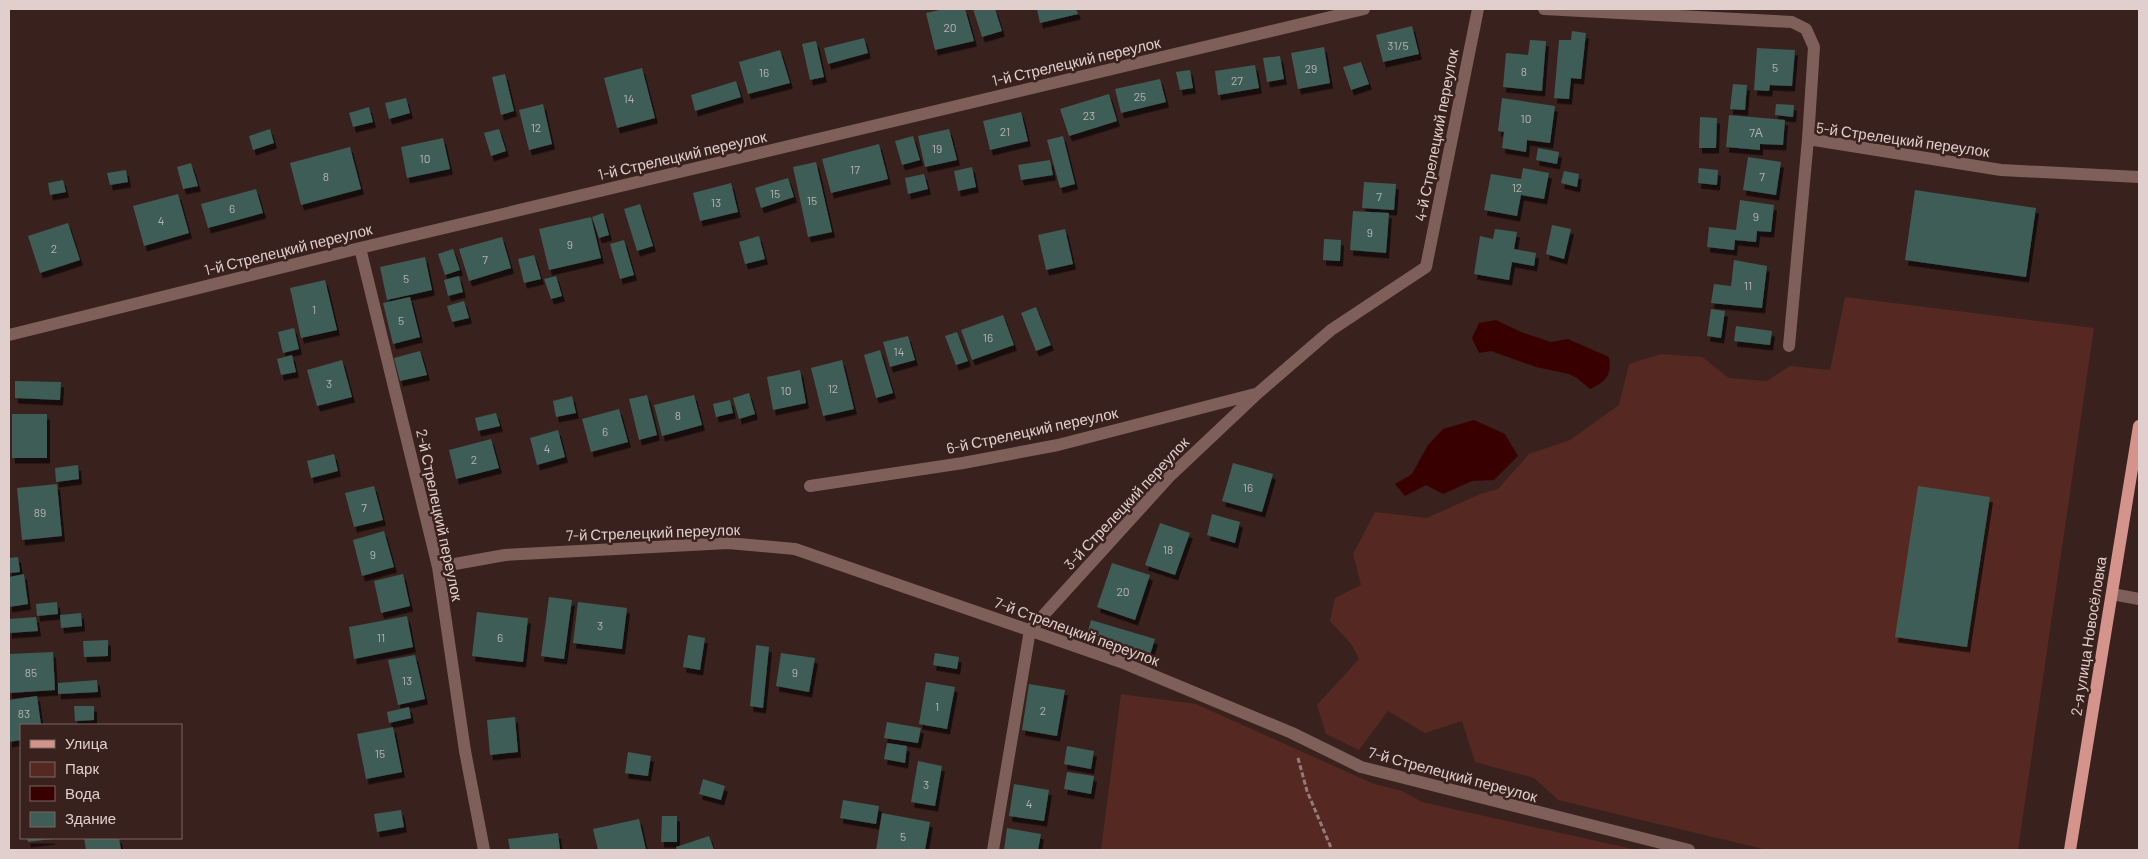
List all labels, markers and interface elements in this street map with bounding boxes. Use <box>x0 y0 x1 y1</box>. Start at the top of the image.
house number: 20 <box>943 20 957 34</box>
street label: 1-й Стрелецкий переулок <box>990 33 1162 89</box>
house number: 31/5 <box>1387 38 1409 52</box>
street label: 4-й Стрелецкий переулок <box>1410 47 1462 223</box>
house number: 5 <box>1772 60 1778 74</box>
house number: 29 <box>1305 61 1317 75</box>
house number: 8 <box>1521 64 1527 78</box>
house number: 16 <box>759 65 769 79</box>
house number: 27 <box>1231 73 1243 87</box>
house number: 25 <box>1134 89 1146 103</box>
house number: 14 <box>624 91 634 105</box>
house number: 23 <box>1083 108 1095 122</box>
house number: 10 <box>1521 111 1531 125</box>
street label: 5-й Стрелецкий переулок <box>1815 118 1991 160</box>
house number: 12 <box>531 120 541 134</box>
house number: 21 <box>1000 124 1010 138</box>
house number: 7А <box>1749 125 1763 139</box>
street label: 1-й Стрелецкий переулок <box>596 127 768 183</box>
house number: 19 <box>932 141 942 155</box>
house number: 10 <box>420 151 430 165</box>
house number: 17 <box>850 162 860 176</box>
house number: 8 <box>323 169 329 183</box>
house number: 7 <box>1759 169 1765 183</box>
house number: 12 <box>1512 180 1522 194</box>
house number: 15 <box>770 186 780 200</box>
house number: 7 <box>1376 189 1382 203</box>
house number: 15 <box>807 193 817 207</box>
house number: 13 <box>711 195 721 209</box>
house number: 6 <box>229 201 235 215</box>
house number: 9 <box>1753 209 1759 223</box>
house number: 4 <box>158 213 164 227</box>
street label: 1-й Стрелецкий переулок <box>202 219 374 279</box>
house number: 9 <box>1367 225 1373 239</box>
house number: 9 <box>567 237 573 251</box>
house number: 2 <box>51 241 57 255</box>
house number: 7 <box>482 252 488 266</box>
house number: 5 <box>403 271 409 285</box>
house number: 11 <box>1744 278 1752 292</box>
house number: 1 <box>312 302 316 316</box>
house number: 5 <box>398 313 404 327</box>
house number: 16 <box>983 330 993 344</box>
house number: 14 <box>894 344 904 358</box>
house number: 3 <box>326 376 332 390</box>
house number: 12 <box>828 381 838 395</box>
house number: 10 <box>781 383 791 397</box>
street label: 6-й Стрелецкий переулок <box>945 403 1120 457</box>
house number: 8 <box>675 408 681 422</box>
house number: 6 <box>602 424 608 438</box>
street label: 2-й Стрелецкий переулок <box>413 427 467 603</box>
street label: 3-й Стрелецкий переулок <box>1060 433 1193 573</box>
house number: 4 <box>544 441 550 455</box>
house number: 2 <box>471 452 477 466</box>
house number: 16 <box>1243 480 1253 494</box>
house number: 7 <box>361 500 367 514</box>
house number: 89 <box>34 505 46 519</box>
street label: 7-й Стрелецкий переулок <box>566 520 741 544</box>
house number: 18 <box>1163 542 1173 556</box>
house number: 9 <box>370 547 376 561</box>
street label: 2-я улица Новосёловка <box>2067 554 2110 717</box>
house number: 20 <box>1116 584 1130 598</box>
street label: 7-й Стрелецкий переулок <box>992 593 1162 669</box>
house number: 3 <box>597 618 603 632</box>
house number: 11 <box>377 630 385 644</box>
house number: 6 <box>497 630 503 644</box>
house number: 85 <box>25 665 37 679</box>
house number: 9 <box>792 665 798 679</box>
house number: 13 <box>402 673 412 687</box>
house number: 1 <box>935 699 939 713</box>
house number: 2 <box>1040 703 1046 717</box>
house number: 83 <box>18 706 30 720</box>
legend <box>20 724 182 839</box>
text: Улица <box>65 734 108 752</box>
street label: 7-й Стрелецкий переулок <box>1367 743 1540 805</box>
house number: 15 <box>375 746 385 760</box>
text: Парк <box>65 759 99 777</box>
house number: 3 <box>923 777 929 791</box>
text: Вода <box>65 784 101 802</box>
house number: 4 <box>1026 796 1032 810</box>
text: Здание <box>65 809 116 827</box>
house number: 5 <box>900 829 906 843</box>

